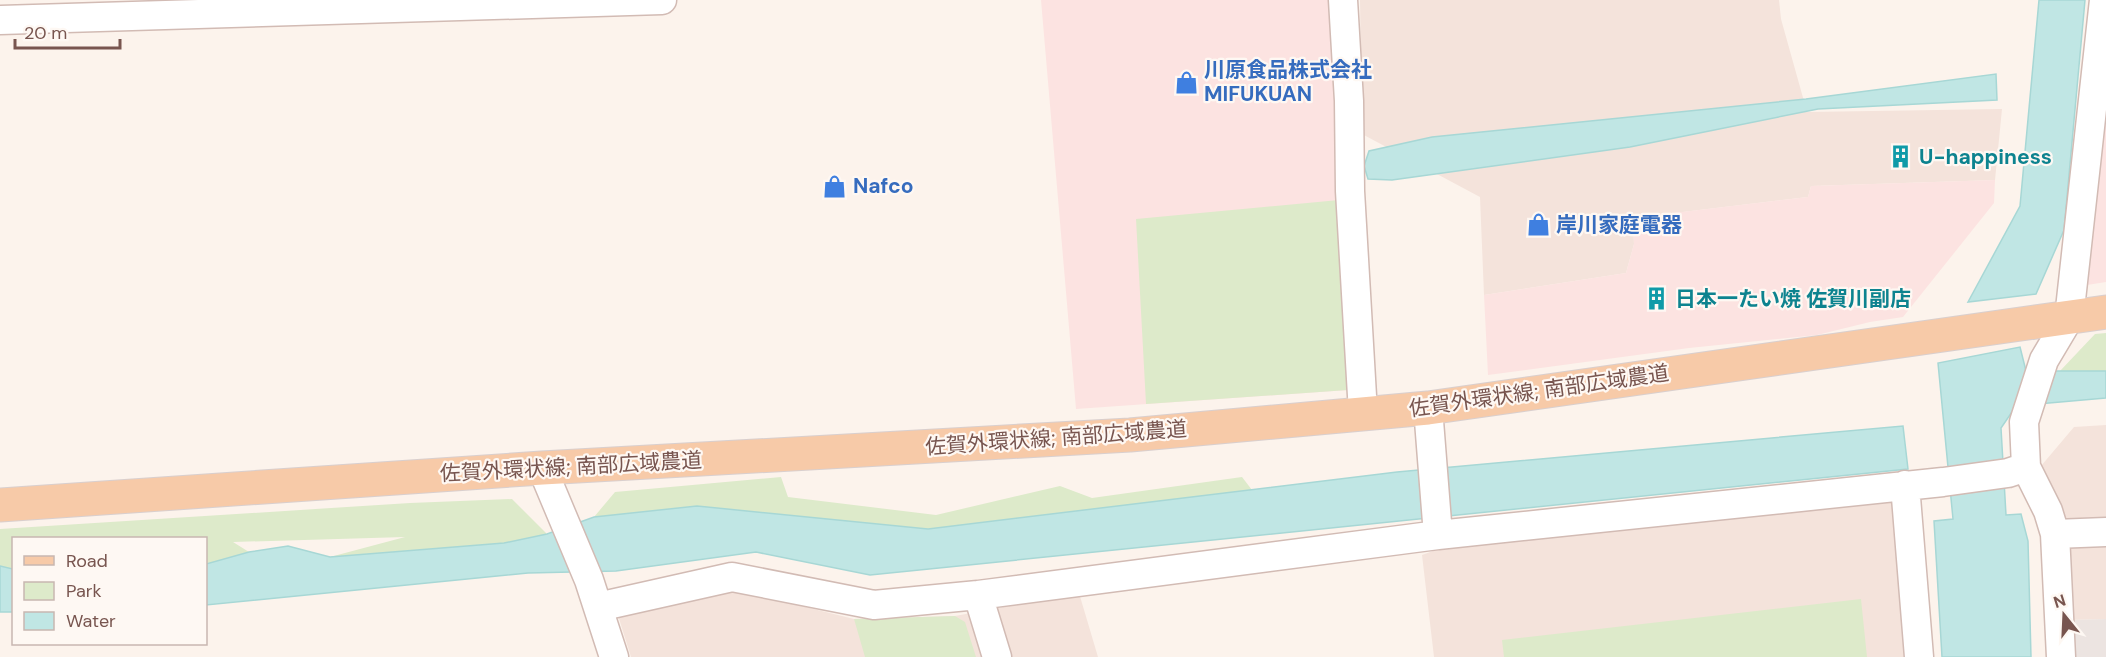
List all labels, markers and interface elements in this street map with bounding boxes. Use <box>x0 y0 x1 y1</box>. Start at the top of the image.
scale bar <box>15 12 120 50</box>
text: 20 m <box>24 21 67 45</box>
place label: 川原食品株式会社 MIFUKUAN <box>1204 56 1372 108</box>
shop icon: 川原食品株式会社 MIFUKUAN <box>1173 69 1199 95</box>
place label: U-happiness <box>1919 143 2052 171</box>
building icon: U-happiness <box>1888 144 1914 170</box>
place label: Nafco <box>853 172 914 200</box>
shop icon: Nafco <box>822 173 848 199</box>
place label: 岸川家庭電器 <box>1556 211 1682 239</box>
shop icon: 岸川家庭電器 <box>1525 212 1551 238</box>
place label: 日本一たい焼 佐賀川副店 <box>1675 285 1911 313</box>
building icon: 日本一たい焼 佐賀川副店 <box>1644 286 1670 312</box>
street label: 佐賀外環状線; 南部広域農道 <box>1407 359 1671 423</box>
street label: 佐賀外環状線; 南部広域農道 <box>924 415 1188 461</box>
street label: 佐賀外環状線; 南部広域農道 <box>439 446 703 488</box>
legend <box>12 537 207 645</box>
text: Road <box>66 549 108 573</box>
text: Park <box>66 579 102 603</box>
north arrow <box>2034 585 2094 645</box>
text: N <box>2051 589 2068 613</box>
text: Water <box>66 609 116 633</box>

